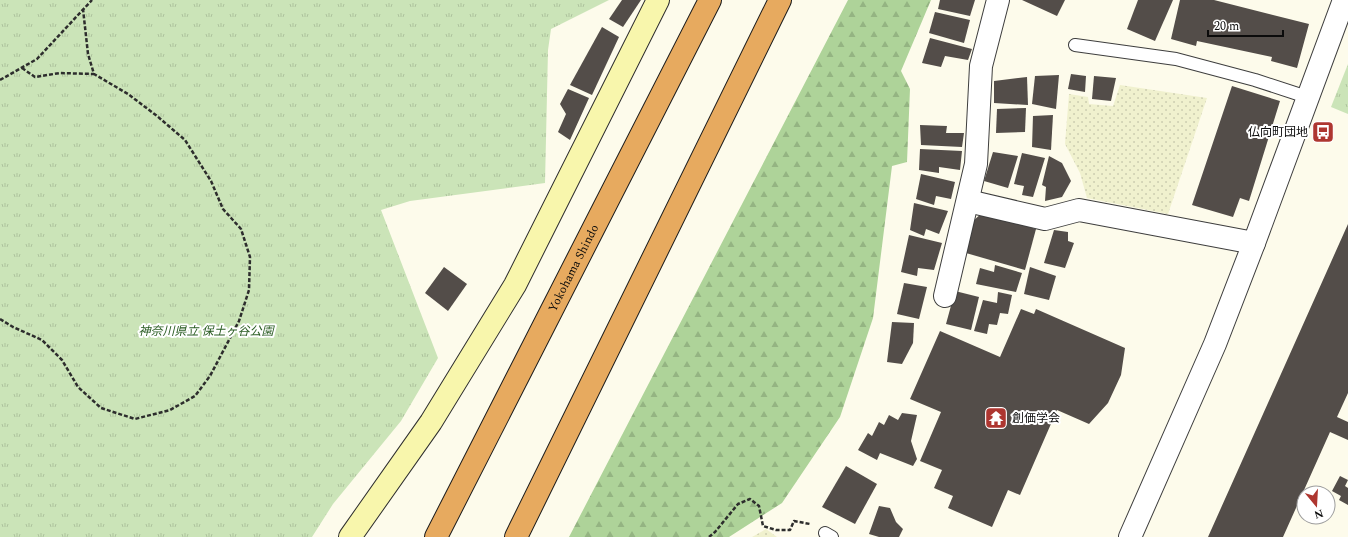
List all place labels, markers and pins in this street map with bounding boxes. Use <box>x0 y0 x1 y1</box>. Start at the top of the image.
bus stop icon: 仏向町団地 <box>1310 119 1336 145</box>
place label: 仏向町団地 <box>1248 123 1308 142</box>
temple icon: 創価学会 <box>983 405 1009 431</box>
place label: 創価学会 <box>1012 409 1060 428</box>

